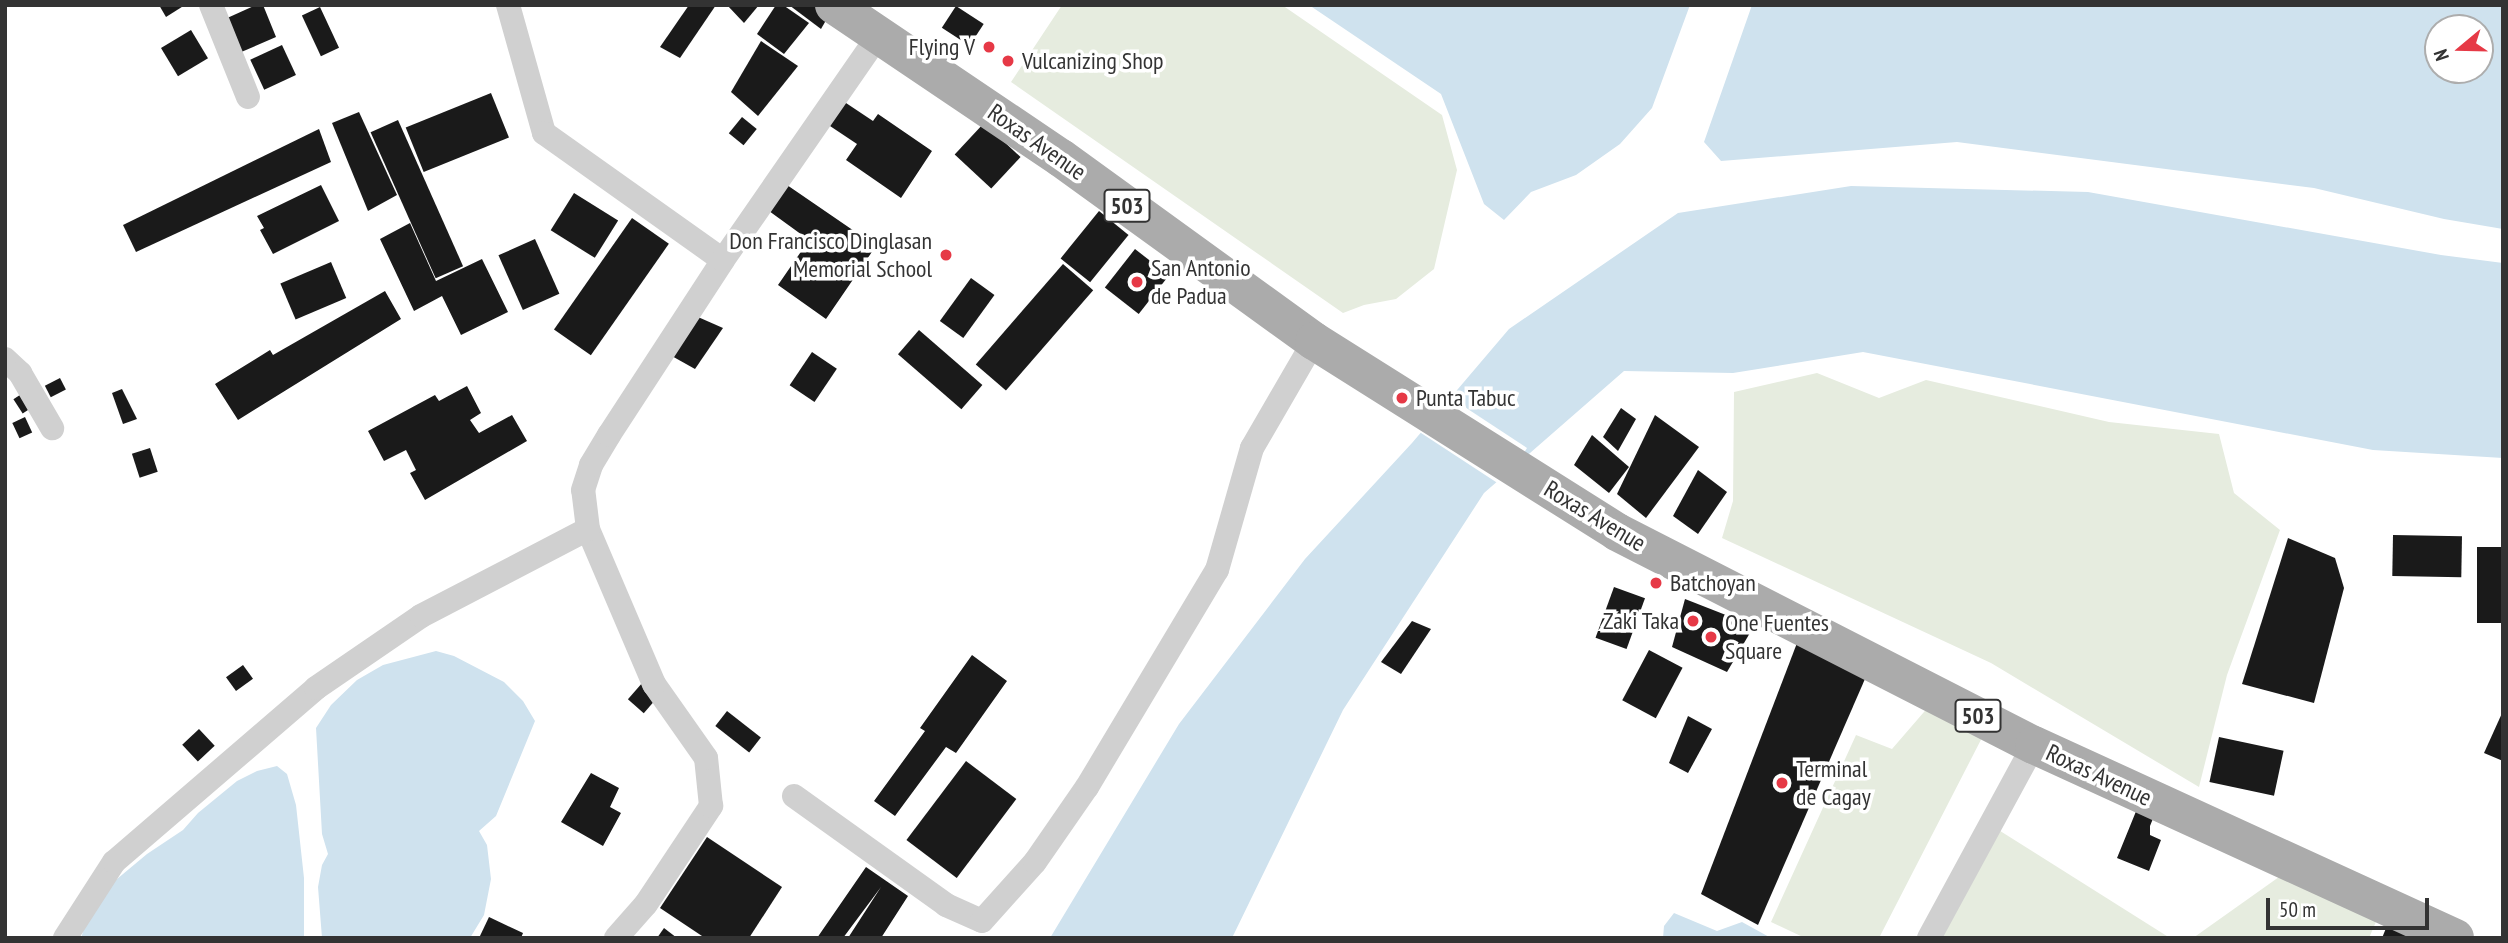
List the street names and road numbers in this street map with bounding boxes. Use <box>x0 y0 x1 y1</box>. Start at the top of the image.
street label: Roxas Avenue <box>982 98 1092 186</box>
road number: 503 <box>1102 186 1152 226</box>
street label: Roxas Avenue <box>1539 474 1651 558</box>
road number: 503 <box>1954 696 2002 736</box>
street label: Roxas Avenue <box>2041 738 2157 812</box>

